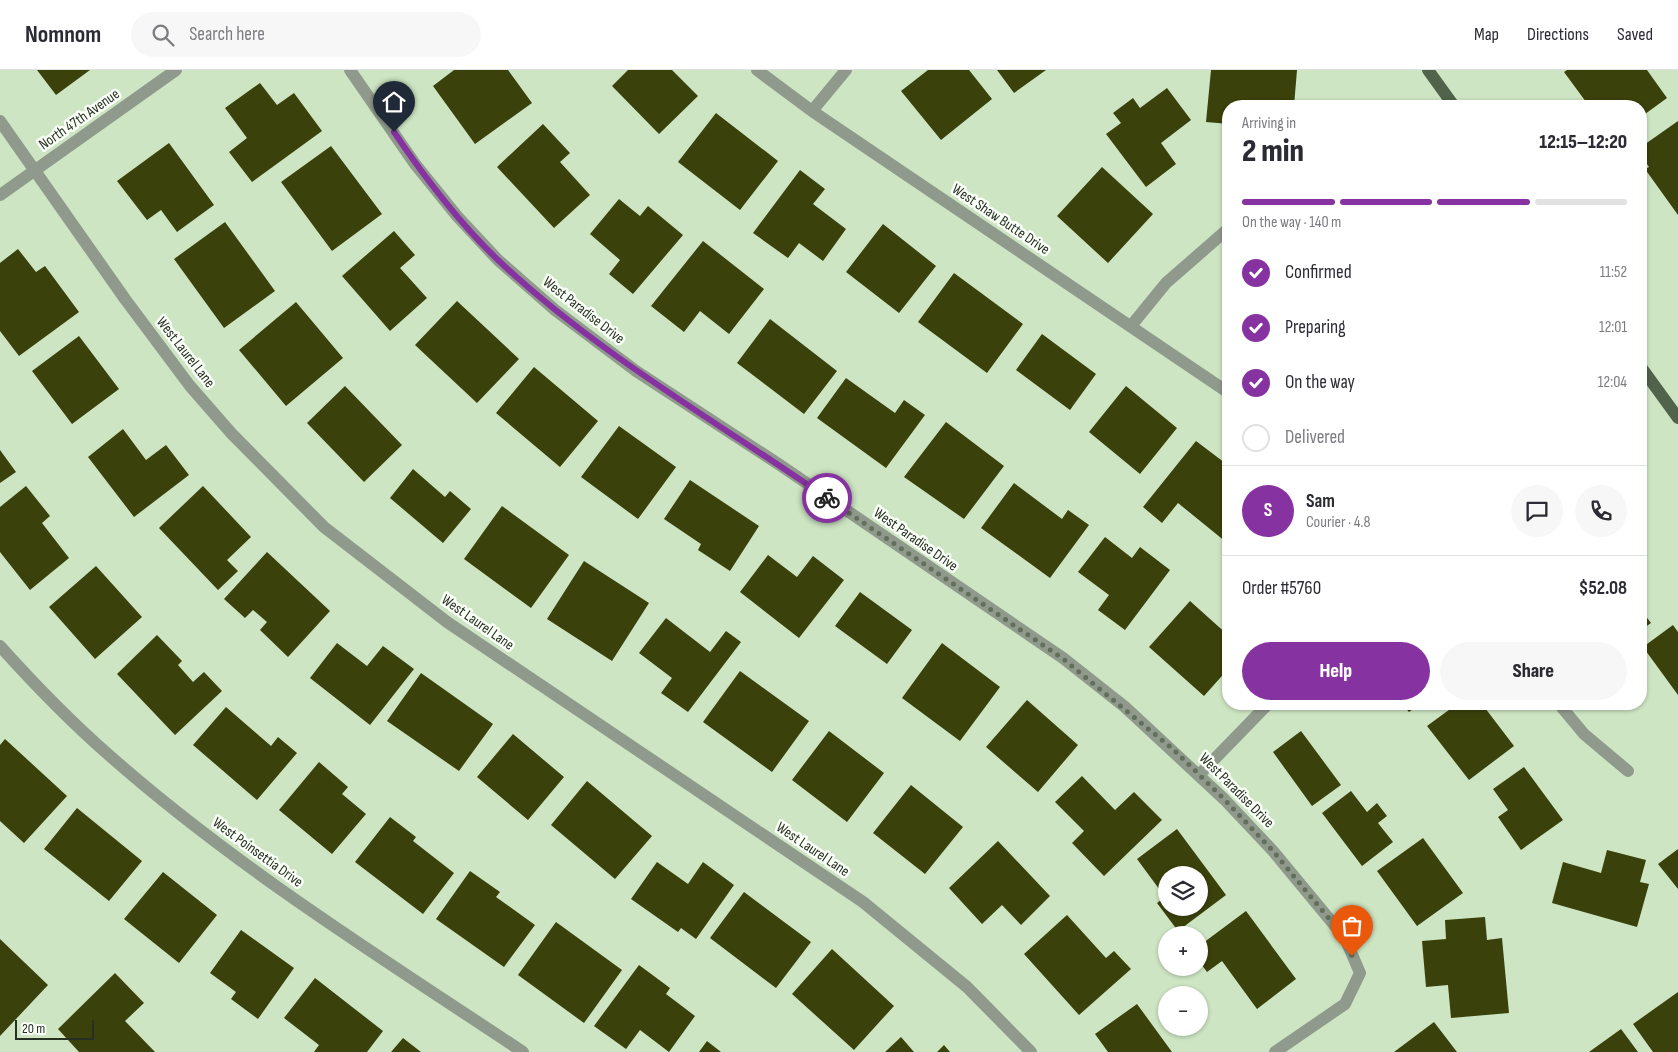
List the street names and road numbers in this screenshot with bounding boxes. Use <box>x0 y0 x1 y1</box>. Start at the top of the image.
street label: North 47th Avenue <box>35 85 123 154</box>
street label: West Shaw Butte Drive <box>948 180 1053 259</box>
street label: West Paradise Drive <box>539 273 628 348</box>
street label: West Laurel Lane <box>152 313 219 391</box>
street label: West Paradise Drive <box>870 503 962 575</box>
street label: West Laurel Lane <box>438 590 518 654</box>
street label: West Paradise Drive <box>1195 749 1278 832</box>
street label: West Poinsettia Drive <box>209 813 307 892</box>
street label: West Laurel Lane <box>772 818 853 881</box>

